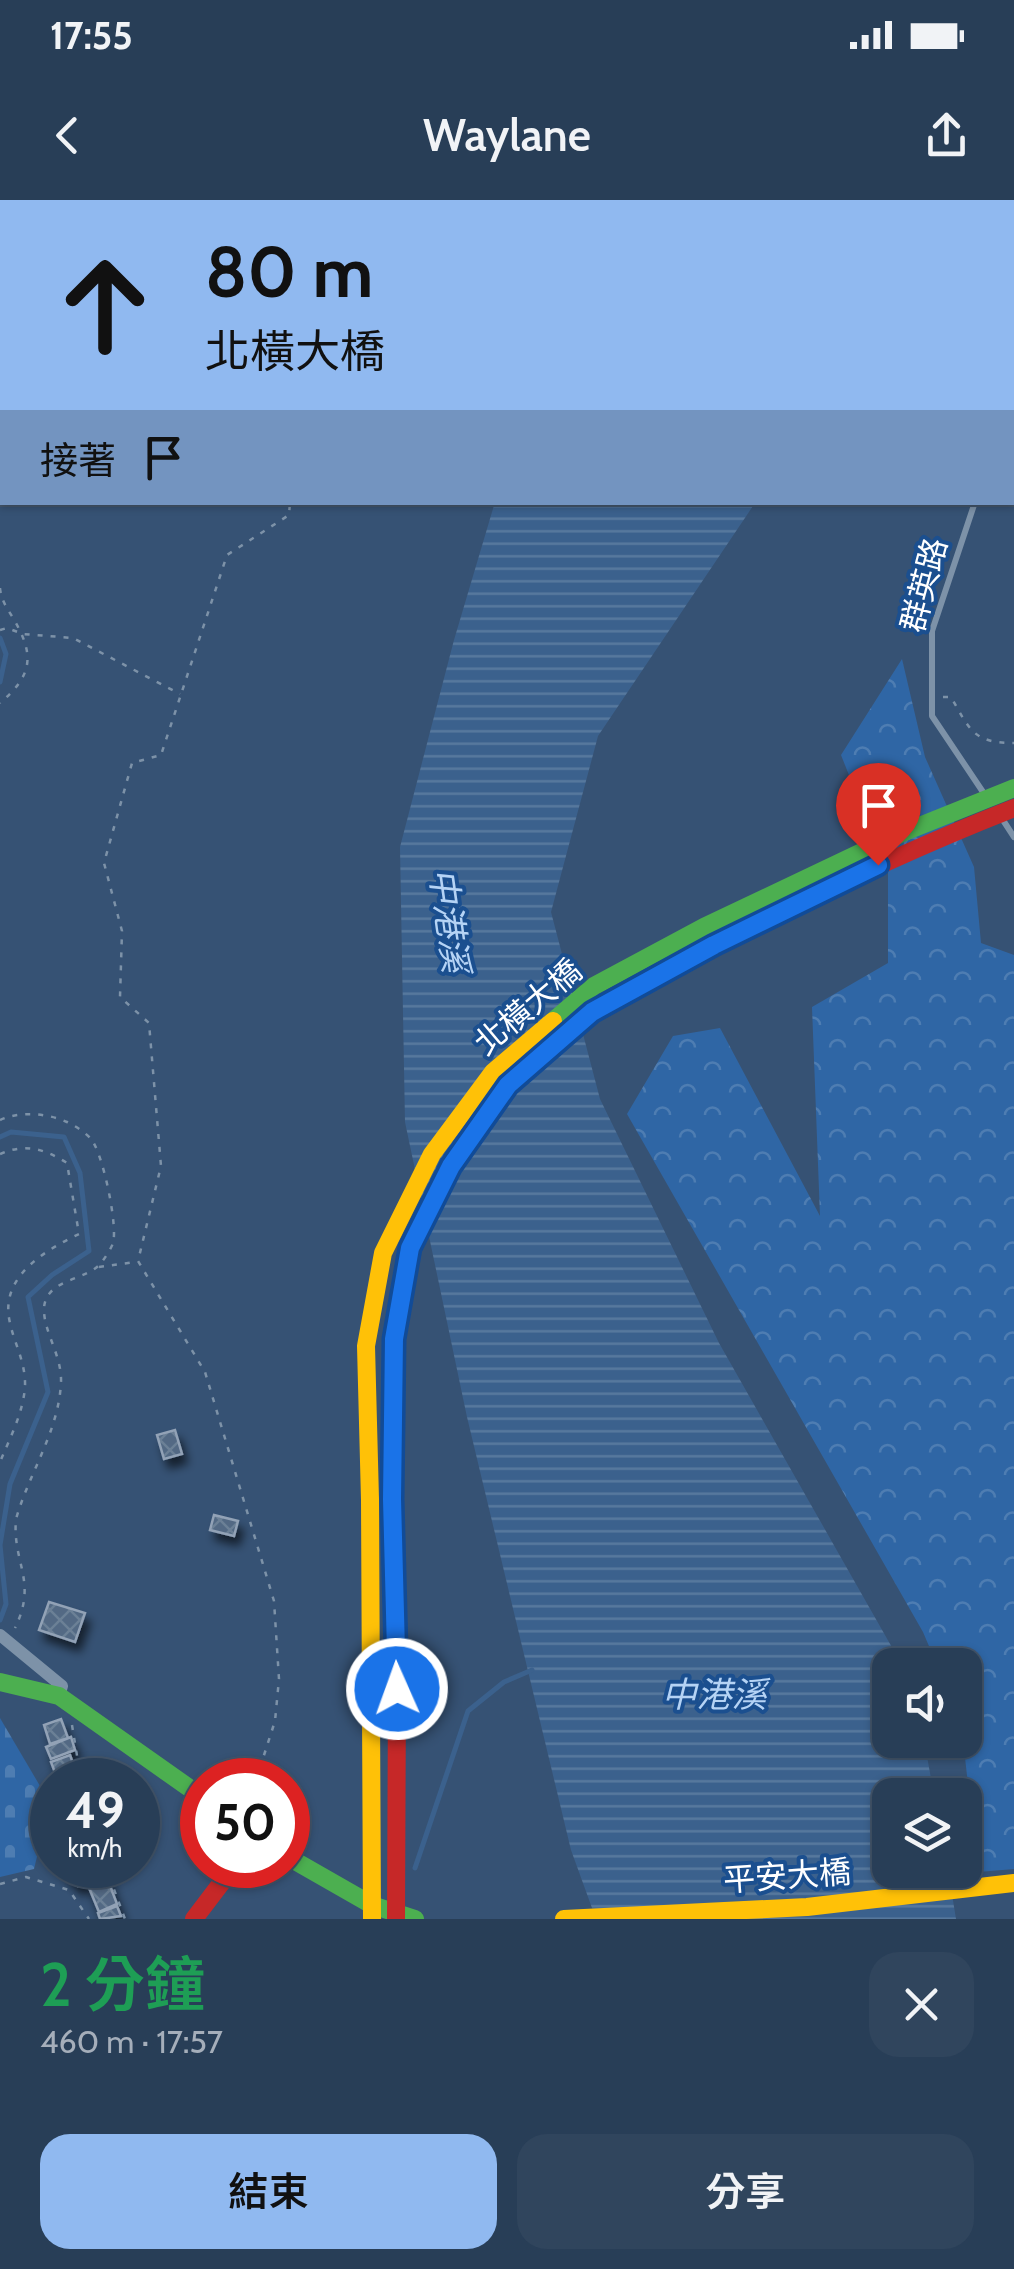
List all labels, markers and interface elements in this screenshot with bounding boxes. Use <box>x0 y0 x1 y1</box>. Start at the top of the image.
text: 17:55 <box>50 12 133 59</box>
icon: back <box>40 108 95 163</box>
text: Waylane <box>423 108 591 162</box>
icon: share <box>919 108 974 163</box>
text: 80 m <box>205 229 373 315</box>
icon: ahead <box>40 240 170 370</box>
text: 北橫大橋 <box>205 324 385 378</box>
icon: arrive <box>136 430 191 485</box>
text: 接著 <box>40 437 116 484</box>
street label: 群英路 <box>892 533 955 636</box>
pin <box>836 763 921 866</box>
icon: arrive <box>851 778 906 833</box>
water label: 中港溪 <box>421 865 479 980</box>
street label: 北橫大橋 <box>466 951 589 1063</box>
position arrow <box>345 1637 449 1741</box>
map controls <box>872 1648 982 1888</box>
button: sound <box>872 1648 982 1758</box>
water label: 中港溪 <box>661 1673 771 1716</box>
speed limit sign: 50 <box>180 1758 310 1888</box>
button: layers <box>872 1778 982 1888</box>
text: 49 <box>65 1780 125 1841</box>
text: km/h <box>68 1833 122 1863</box>
street label: 平安大橋 <box>722 1852 852 1899</box>
text: 2 分鐘 <box>40 1948 205 2021</box>
button: close <box>869 1952 974 2057</box>
text: 460 m · 17:57 <box>40 2022 223 2061</box>
button: 結束 <box>40 2134 497 2249</box>
button: 分享 <box>517 2134 974 2249</box>

